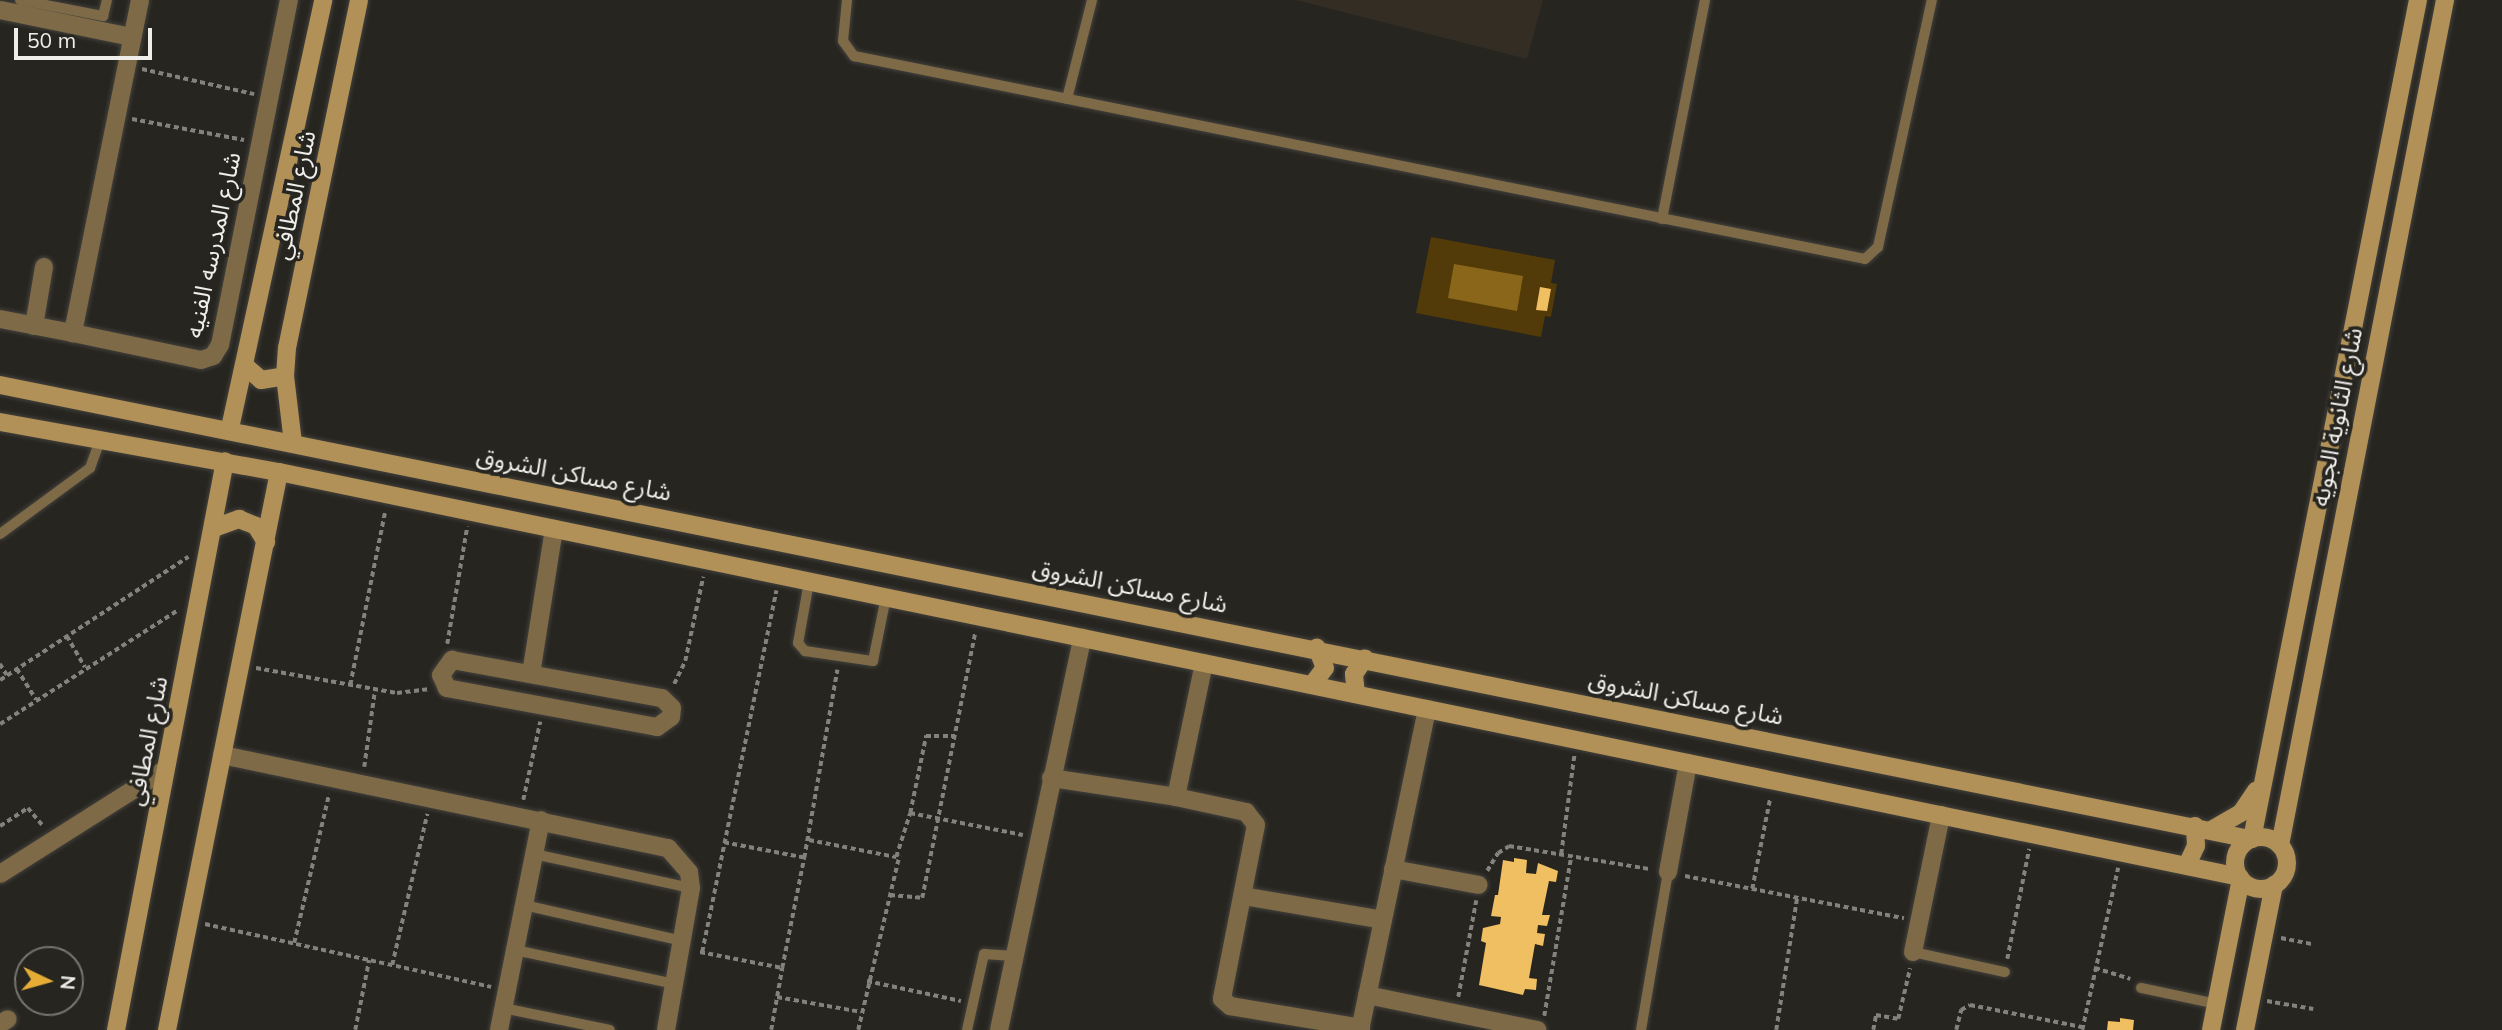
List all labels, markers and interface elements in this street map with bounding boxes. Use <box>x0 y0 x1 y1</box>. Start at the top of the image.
scale bar <box>18 14 156 58</box>
text: 50 m <box>27 27 76 53</box>
street label: شارع المطافي <box>266 128 322 262</box>
street label: شارع المدرسه الفنيه <box>179 150 247 340</box>
street label: شارع الثانوية الجويه <box>2306 325 2368 509</box>
street label: شارع مساكن الشروق <box>474 441 674 507</box>
street label: شارع مساكن الشروق <box>1030 553 1230 619</box>
street label: شارع مساكن الشروق <box>1586 665 1786 731</box>
street label: شارع المطافي <box>120 674 174 808</box>
north arrow <box>14 946 84 1016</box>
text: N <box>55 974 81 991</box>

